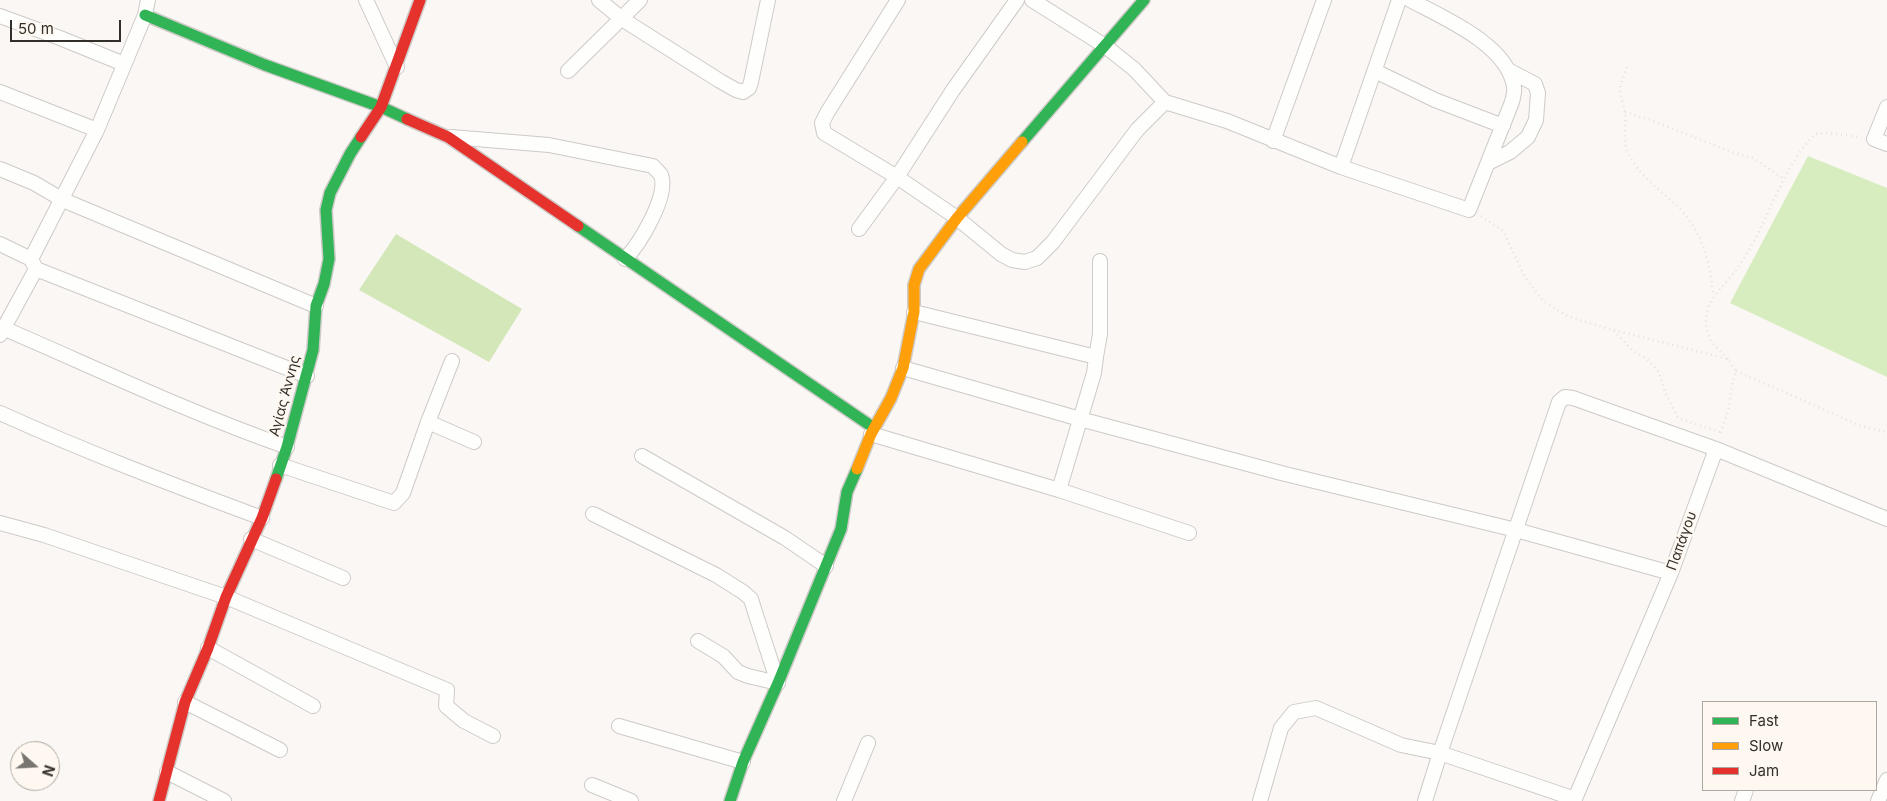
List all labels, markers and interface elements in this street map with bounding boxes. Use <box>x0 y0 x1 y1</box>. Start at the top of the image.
scale bar <box>12 10 124 42</box>
text: 50 m <box>18 19 54 38</box>
street label: Αγίας Άννης <box>266 354 304 438</box>
street label: Παπάγου <box>1664 509 1700 573</box>
legend <box>1702 701 1877 791</box>
text: Fast <box>1749 711 1779 730</box>
text: Slow <box>1749 736 1783 755</box>
north arrow <box>10 741 60 791</box>
text: Jam <box>1749 761 1779 780</box>
text: N <box>39 763 58 779</box>

